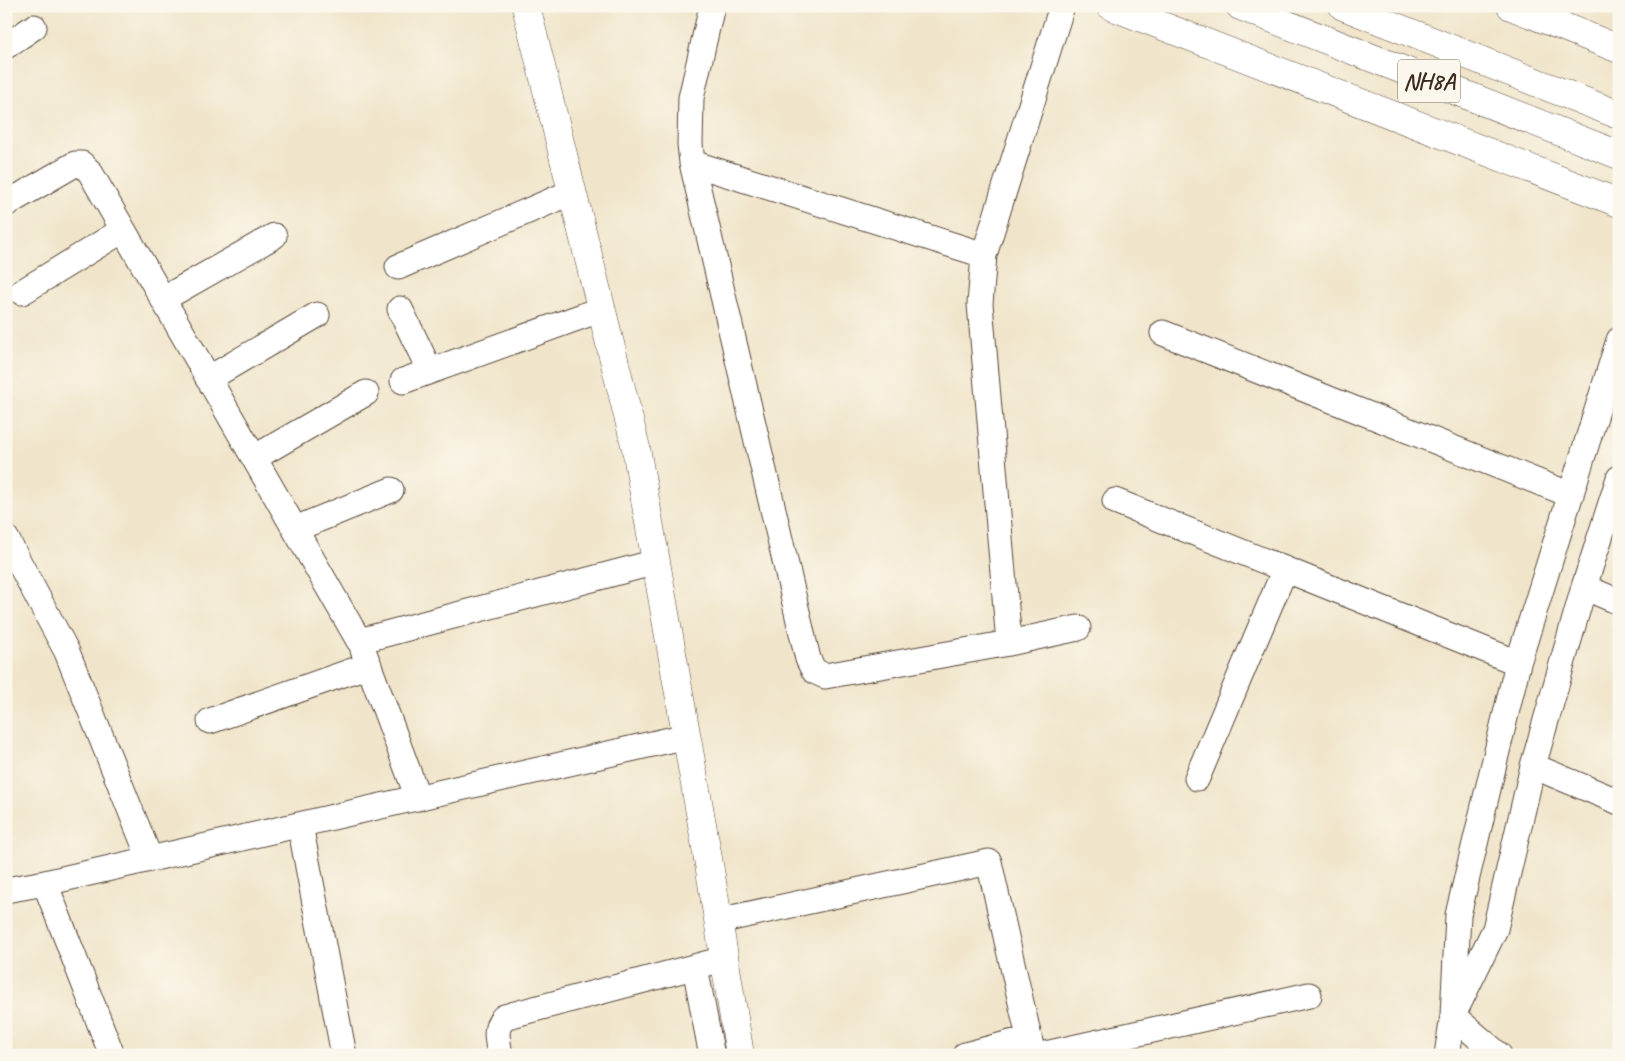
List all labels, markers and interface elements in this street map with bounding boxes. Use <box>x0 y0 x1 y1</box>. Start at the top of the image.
road number: NH8A <box>1398 59 1460 102</box>

